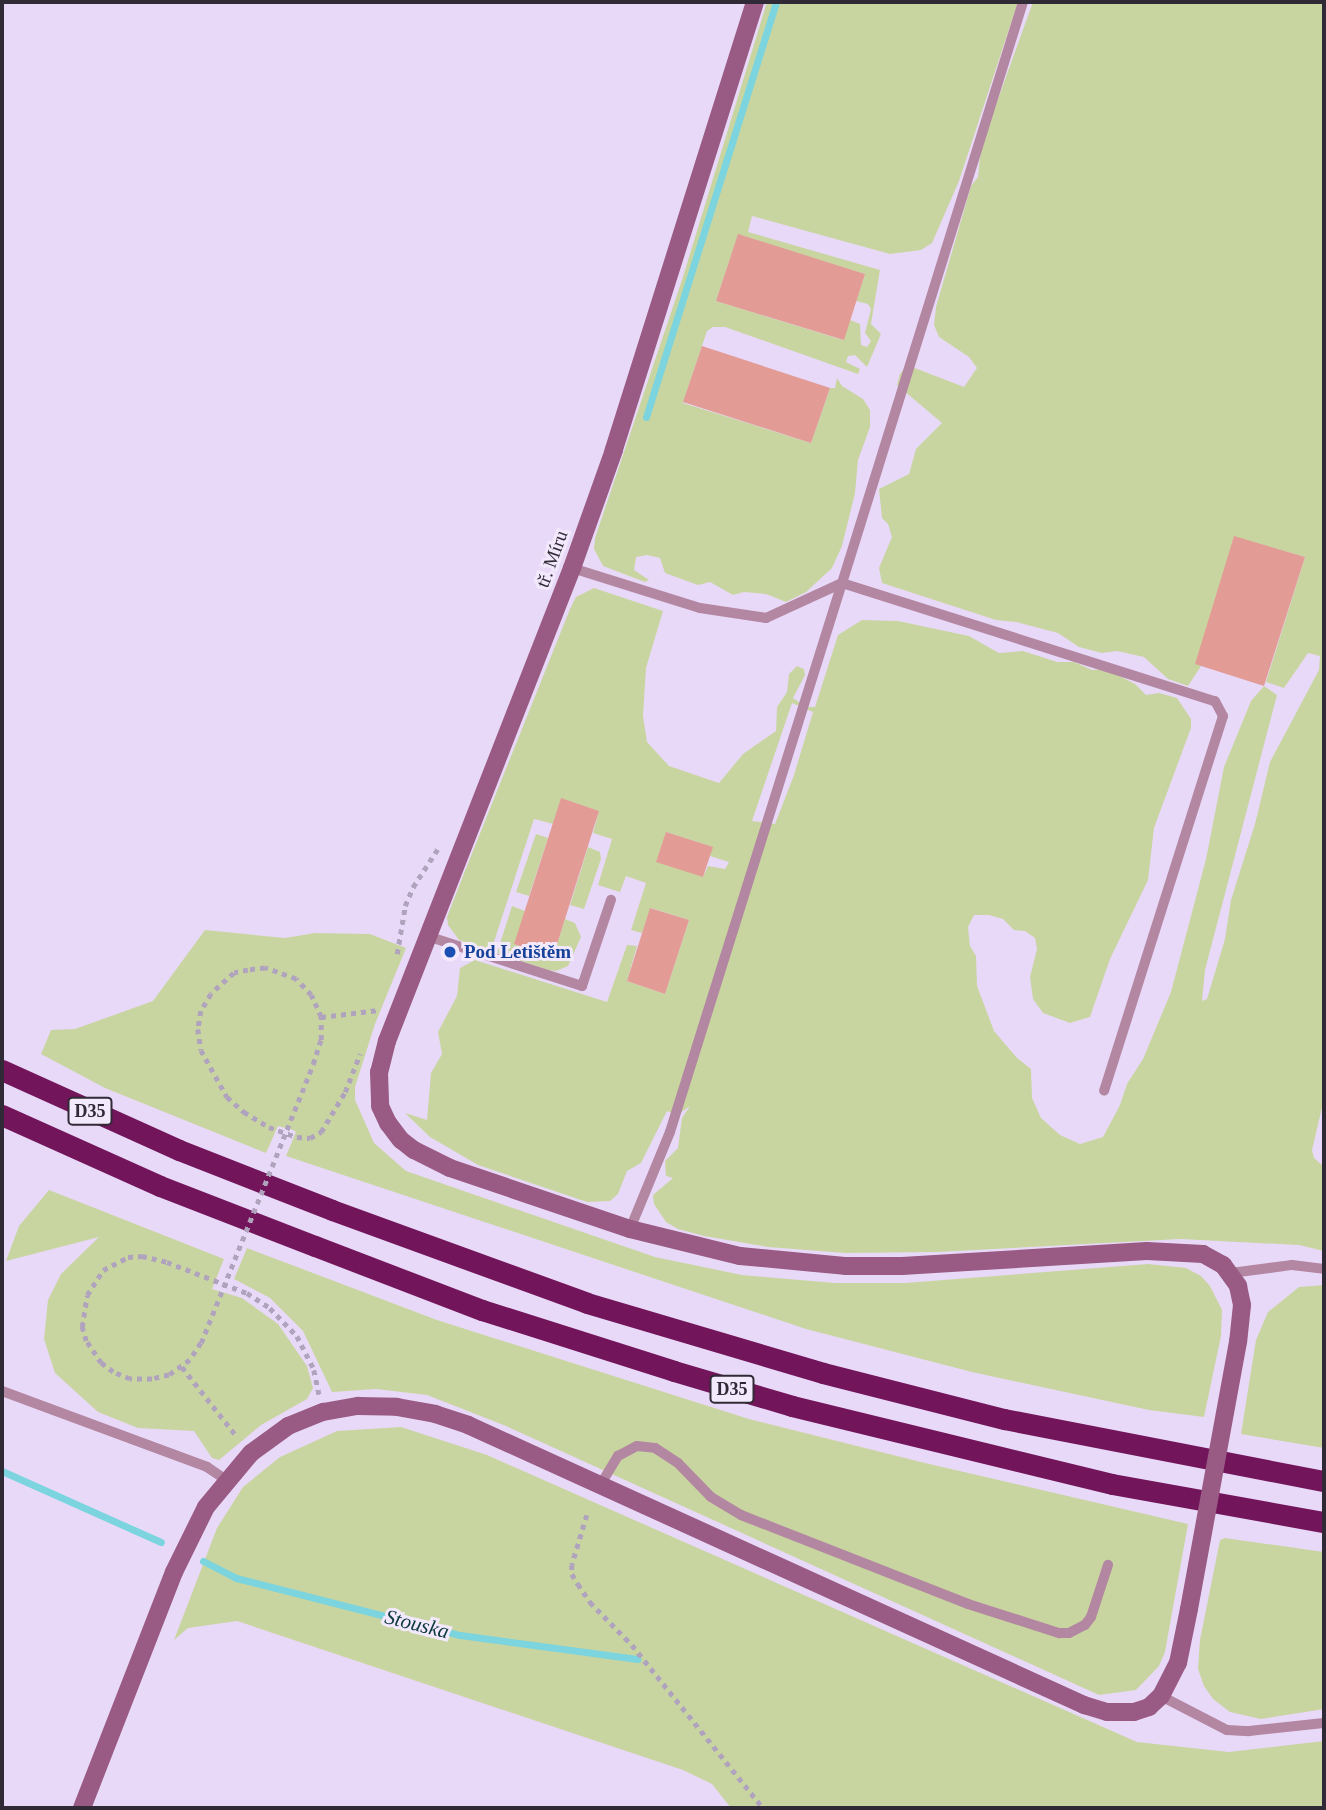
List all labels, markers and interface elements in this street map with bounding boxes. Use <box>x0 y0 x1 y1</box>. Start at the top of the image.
street label: tř. Míru <box>531 527 573 591</box>
place label: Pod Letištěm <box>464 941 571 963</box>
marker: Pod Letištěm <box>442 944 458 960</box>
road number: D35 <box>67 1096 113 1126</box>
road number: D35 <box>709 1374 755 1404</box>
water label: Stouska <box>382 1604 452 1644</box>

